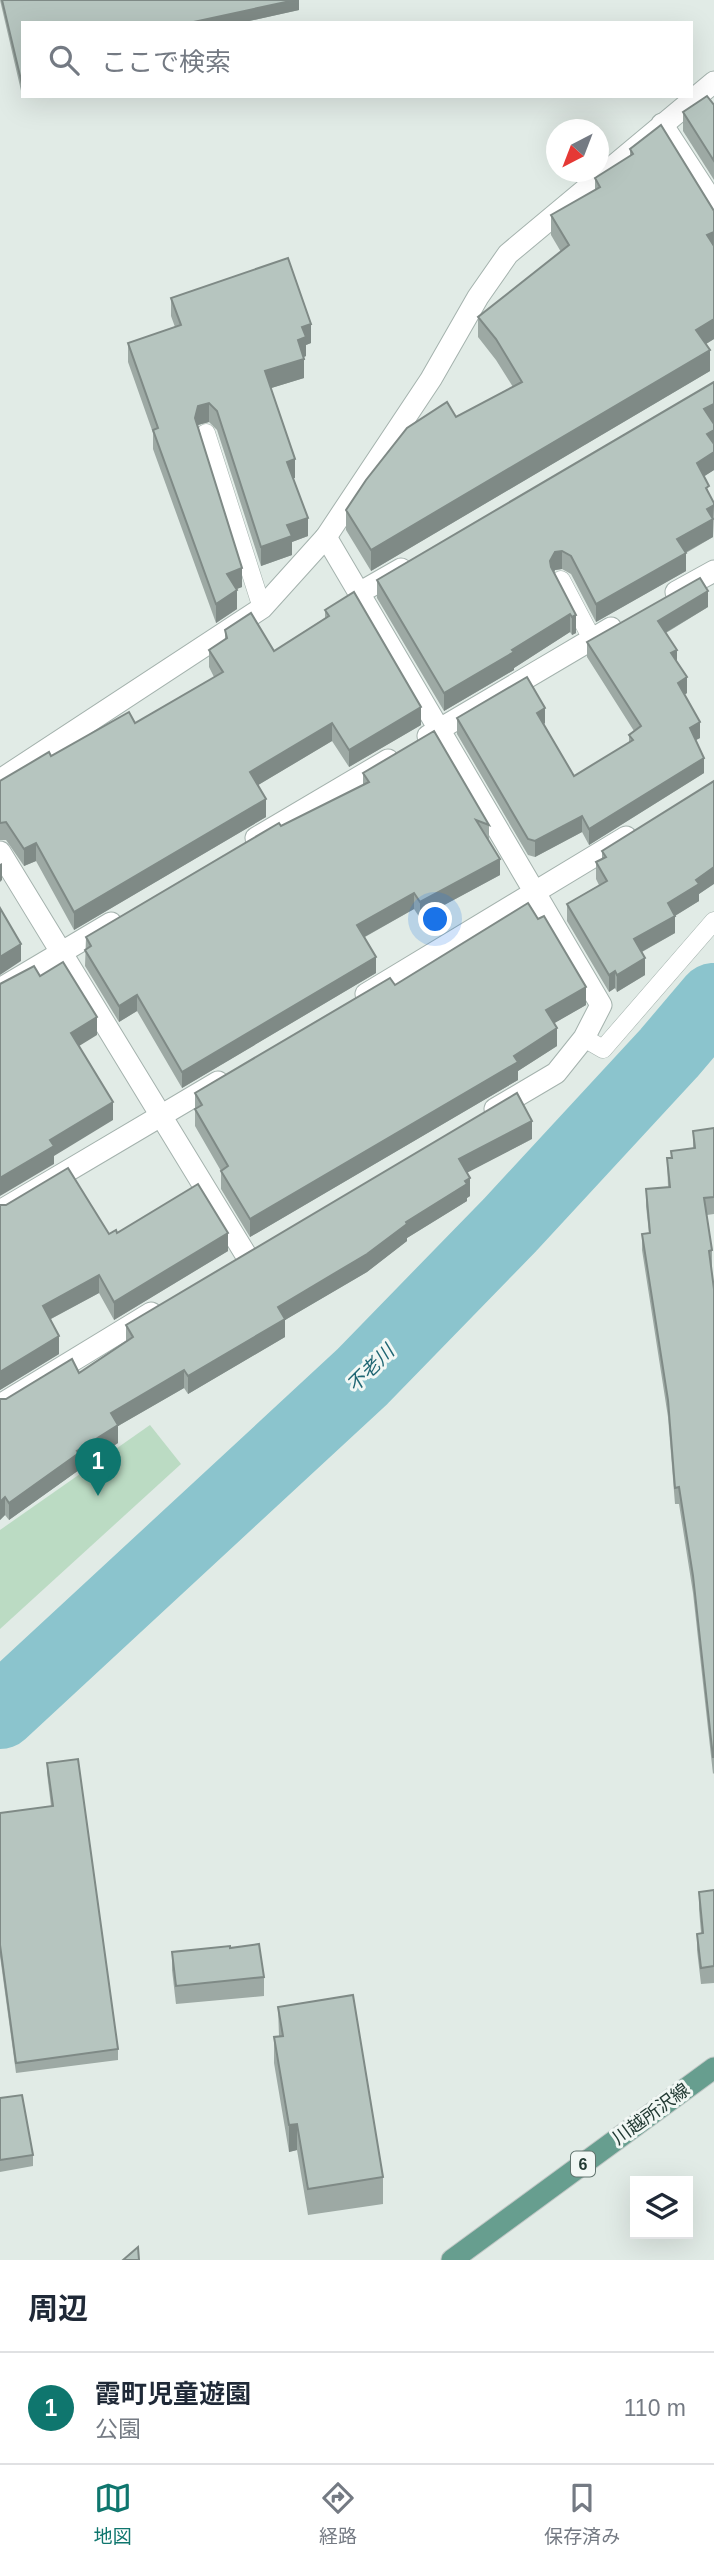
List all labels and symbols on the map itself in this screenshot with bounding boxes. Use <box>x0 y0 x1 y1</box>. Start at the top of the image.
north arrow <box>546 119 609 182</box>
your location <box>418 902 452 936</box>
water label: 不老川 <box>343 1339 399 1396</box>
pin: 1 <box>75 1438 121 1496</box>
street label: 川越所沢線 <box>609 2079 693 2149</box>
road number: 6 <box>571 2152 595 2176</box>

